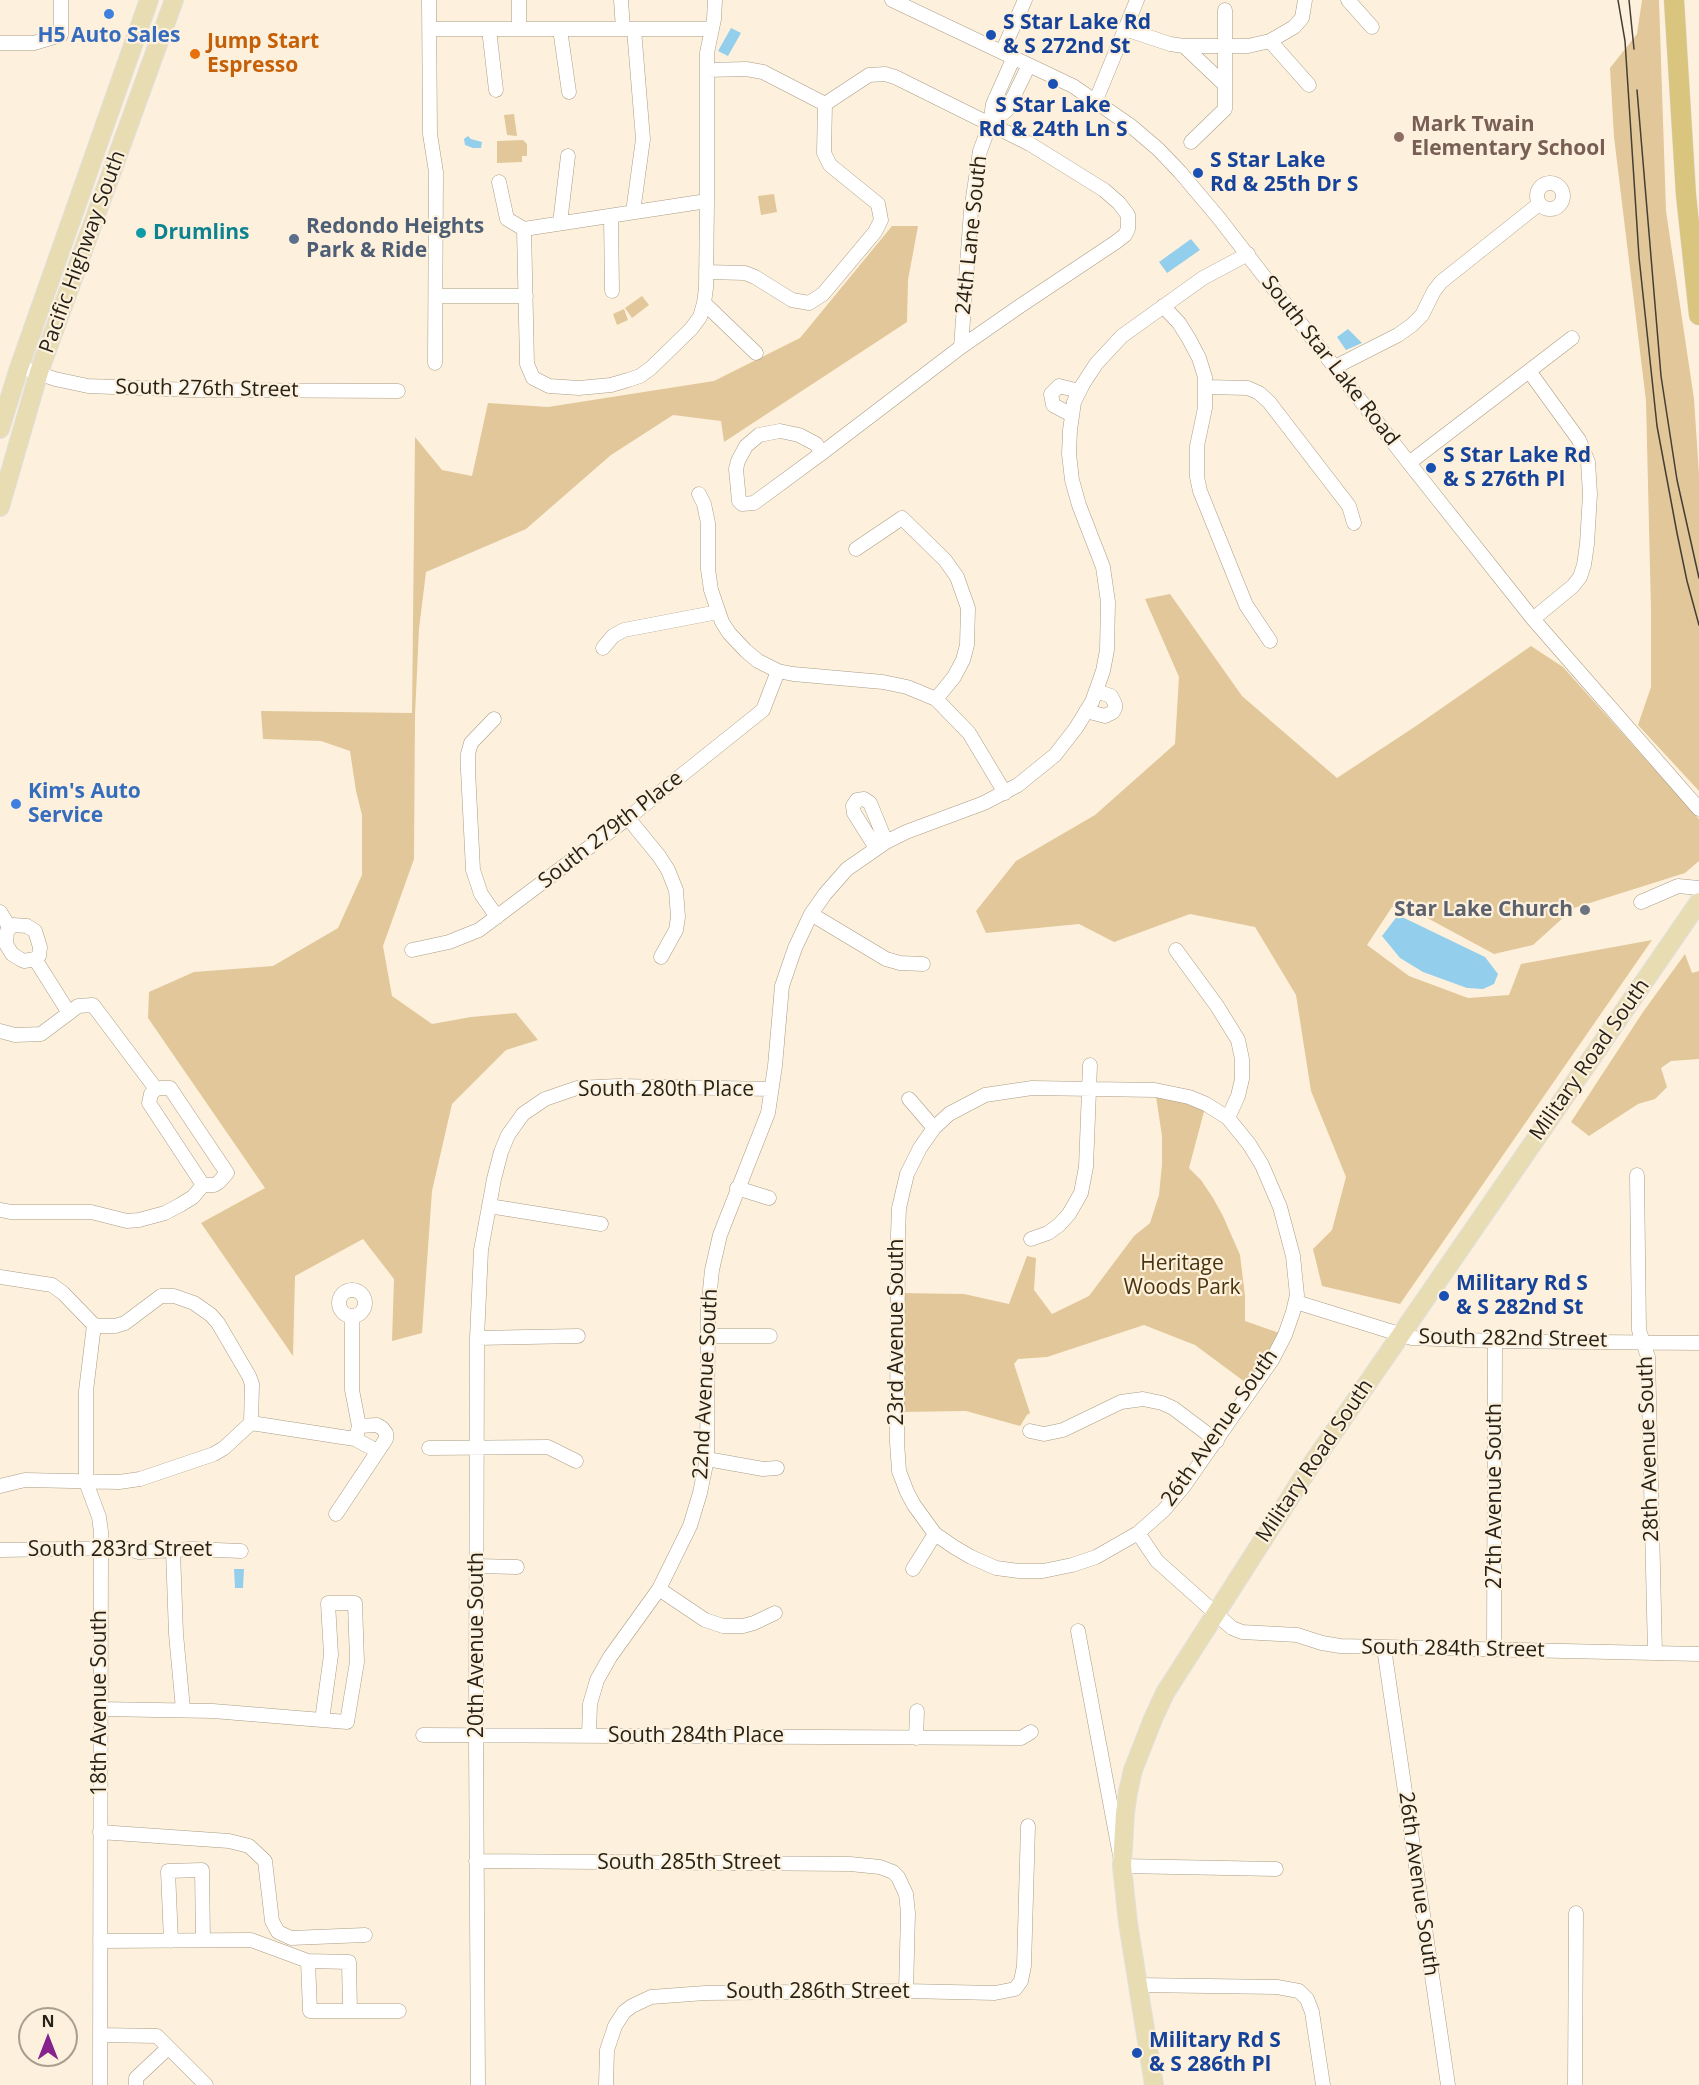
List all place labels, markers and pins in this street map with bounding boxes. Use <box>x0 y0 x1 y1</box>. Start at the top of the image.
marker: H5 Auto Sales <box>102 7 116 21</box>
place label: S Star Lake Rd & S 272nd St <box>1003 10 1151 60</box>
place label: H5 Auto Sales <box>38 23 180 49</box>
marker: S Star Lake Rd & S 272nd St <box>984 28 998 42</box>
place label: Jump Start Espresso <box>207 29 319 79</box>
marker: Jump Start Espresso <box>188 47 202 61</box>
marker: S Star Lake Rd & 24th Ln S <box>1046 77 1060 91</box>
place label: S Star Lake Rd & 24th Ln S <box>979 93 1127 143</box>
place label: Mark Twain Elementary School <box>1411 112 1606 162</box>
marker: Mark Twain Elementary School <box>1392 130 1406 144</box>
place label: S Star Lake Rd & 25th Dr S <box>1210 148 1358 198</box>
marker: S Star Lake Rd & 25th Dr S <box>1191 166 1205 180</box>
place label: Redondo Heights Park & Ride <box>306 214 484 264</box>
place label: Drumlins <box>153 220 250 246</box>
marker: Drumlins <box>134 226 148 240</box>
marker: Redondo Heights Park & Ride <box>287 232 301 246</box>
place label: S Star Lake Rd & S 276th Pl <box>1443 443 1591 493</box>
marker: S Star Lake Rd & S 276th Pl <box>1424 461 1438 475</box>
place label: Kim's Auto Service <box>28 779 141 829</box>
marker: Kim's Auto Service <box>9 797 23 811</box>
place label: Star Lake Church <box>1394 897 1573 923</box>
marker: Star Lake Church <box>1578 903 1592 917</box>
place label: Military Rd S & S 282nd St <box>1456 1271 1588 1321</box>
marker: Military Rd S & S 282nd St <box>1437 1289 1451 1303</box>
place label: Military Rd S & S 286th Pl <box>1149 2028 1281 2078</box>
marker: Military Rd S & S 286th Pl <box>1130 2046 1144 2060</box>

